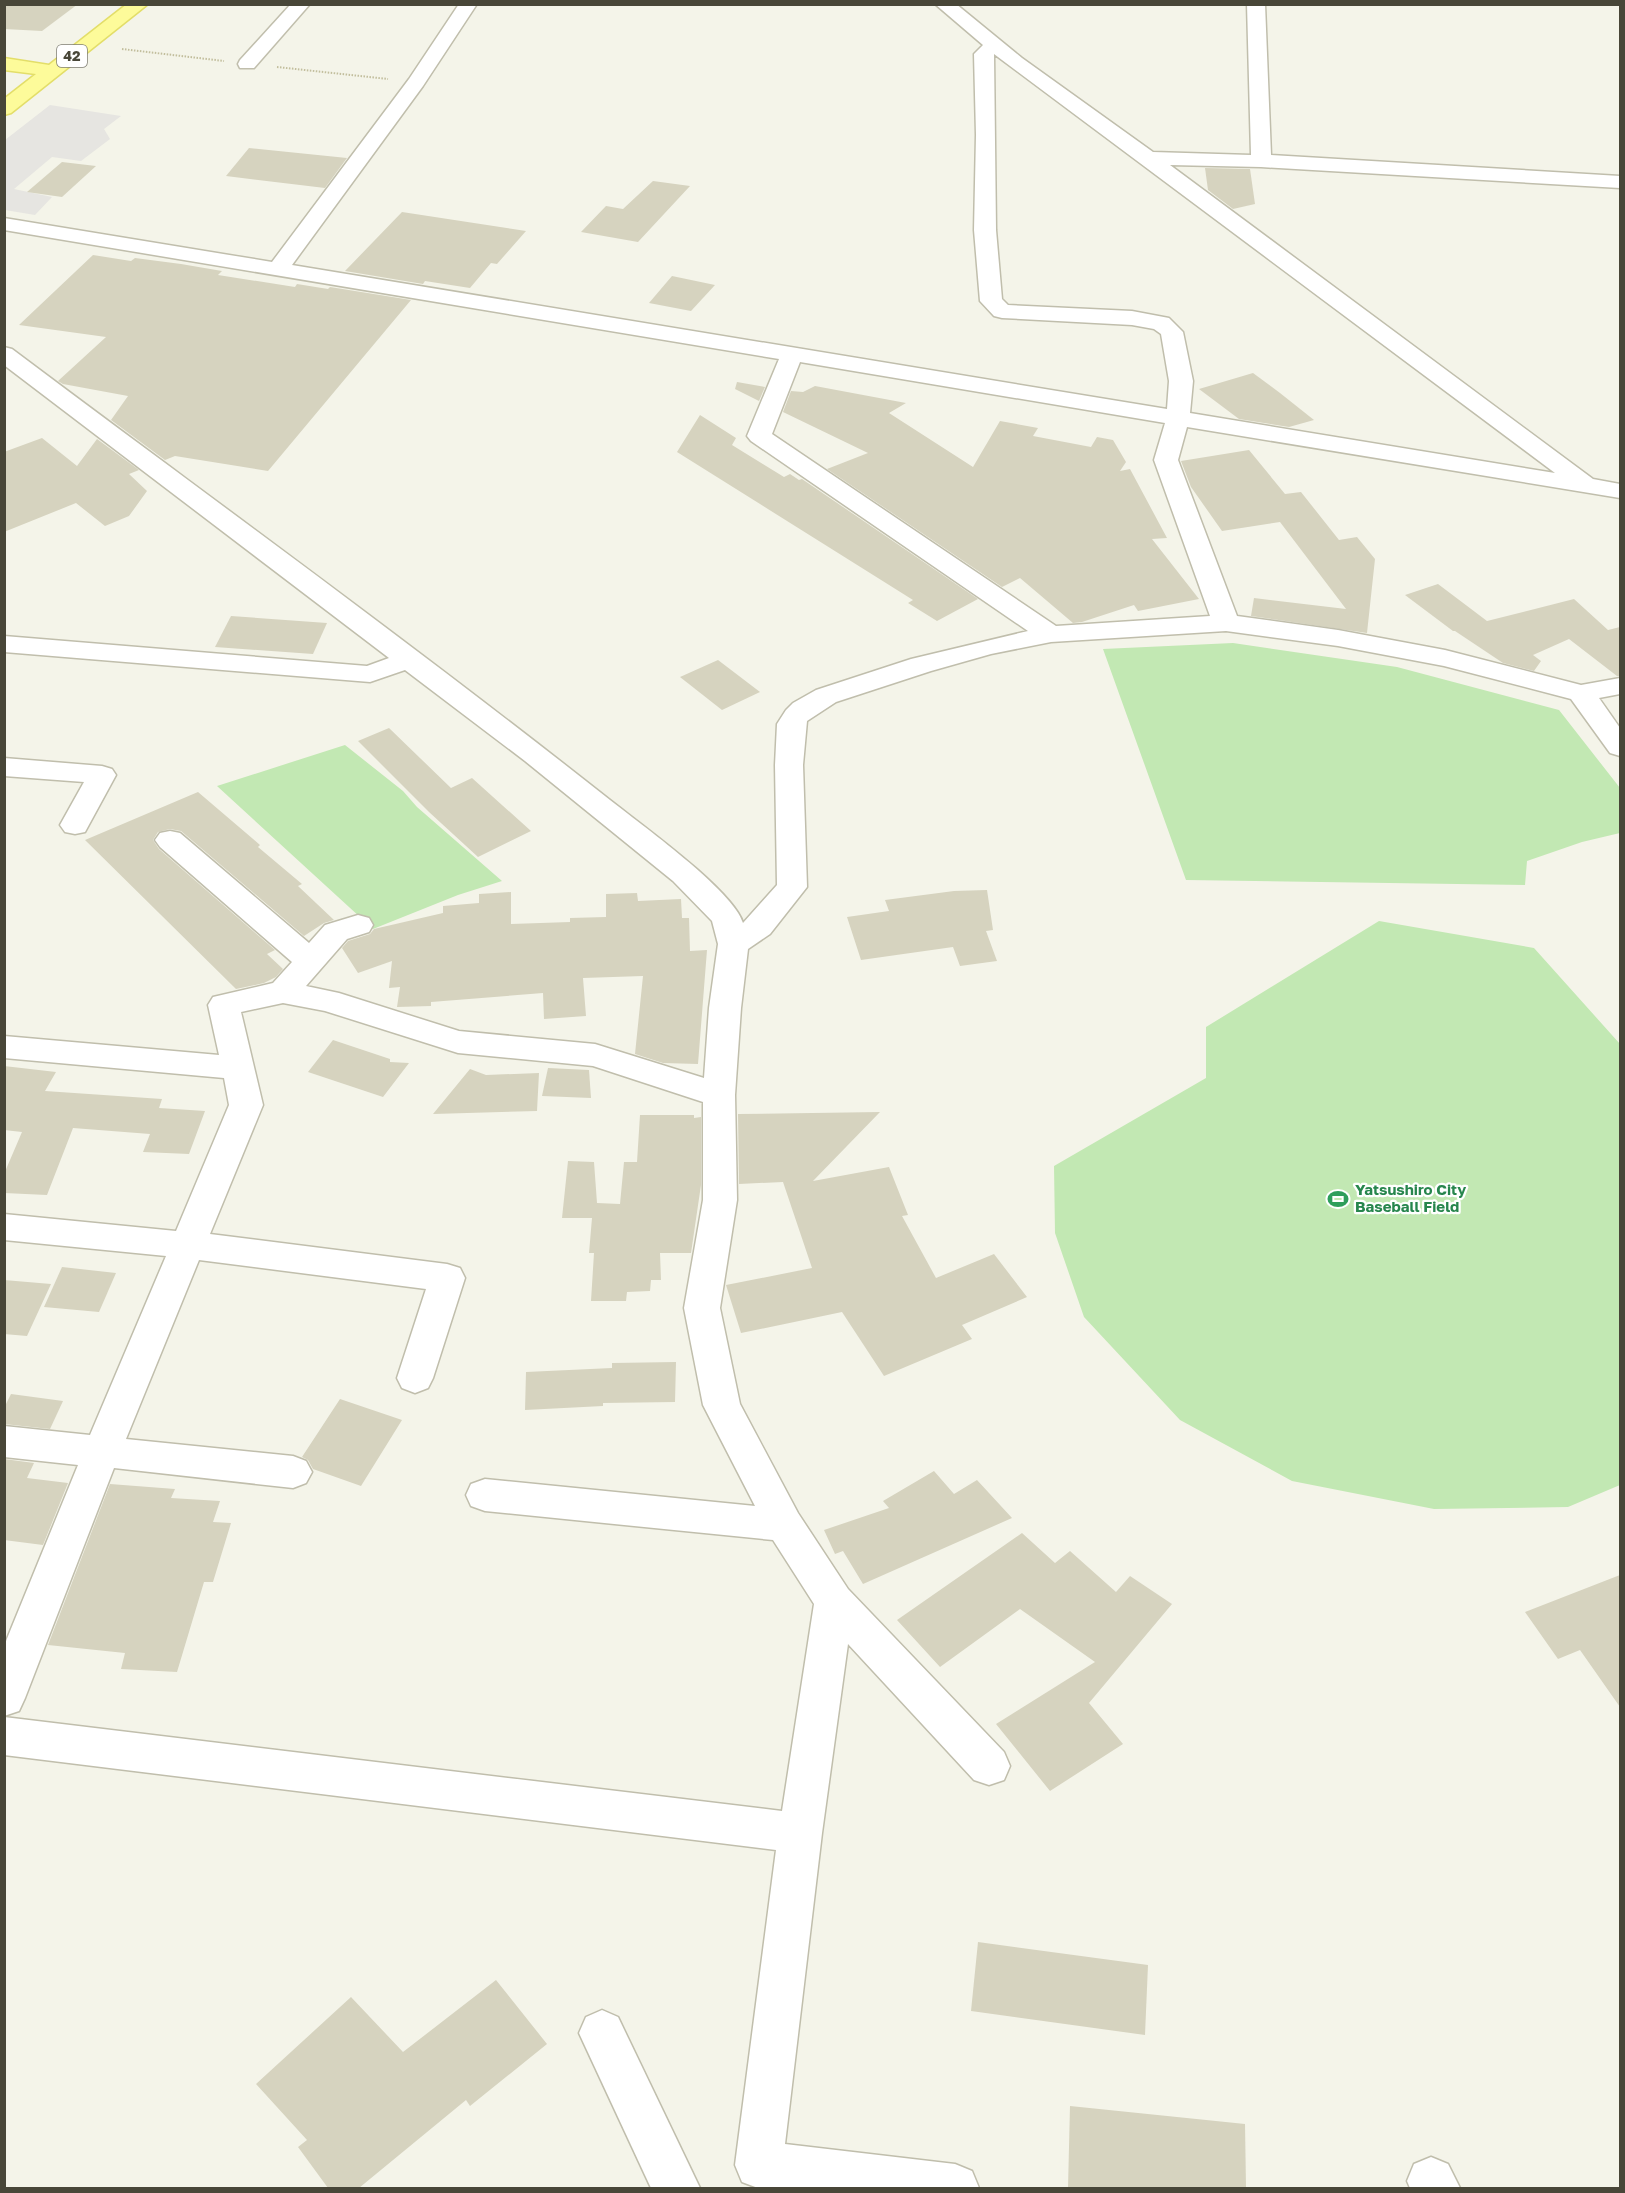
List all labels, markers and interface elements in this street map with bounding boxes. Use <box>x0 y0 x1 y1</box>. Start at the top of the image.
road number: 42 <box>57 45 87 67</box>
place label: Yatsushiro City Baseball Field <box>1355 1180 1466 1215</box>
sports icon: Yatsushiro City Baseball Field <box>1326 1187 1350 1211</box>

